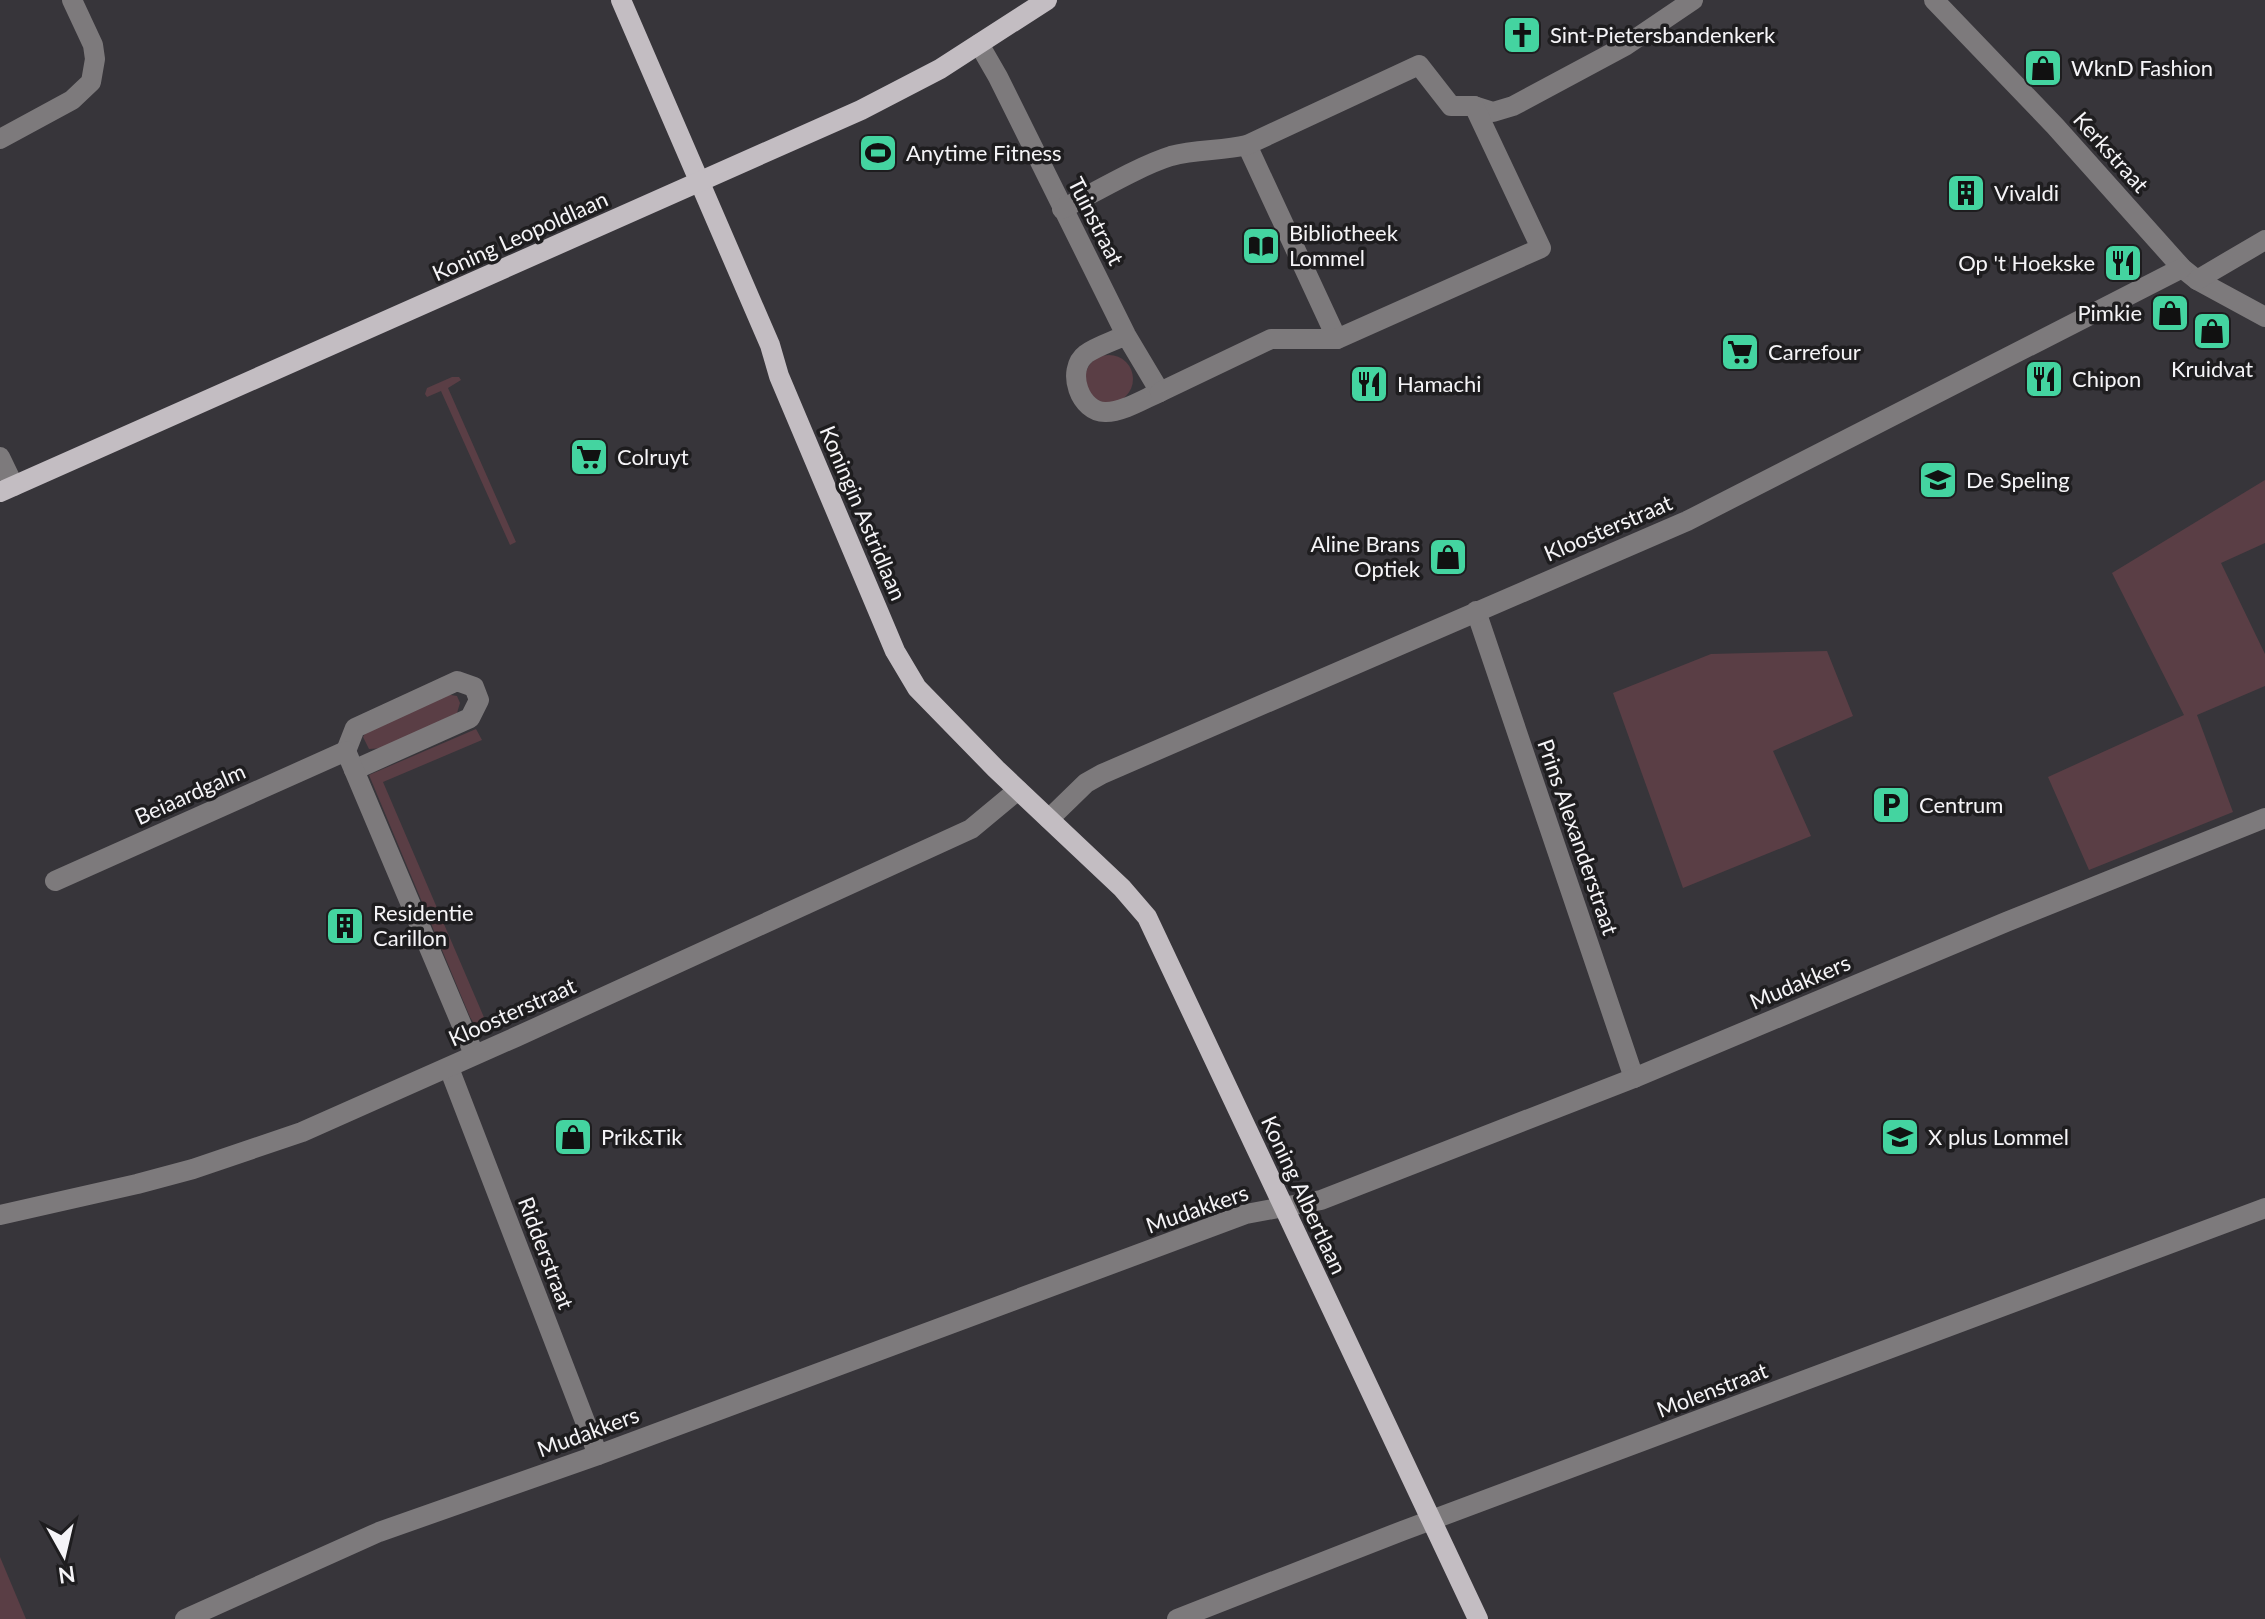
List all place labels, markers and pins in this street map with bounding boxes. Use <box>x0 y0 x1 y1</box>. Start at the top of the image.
church icon: Sint-Pietersbandenkerk <box>1501 14 1543 56</box>
place label: Sint-Pietersbandenkerk <box>1550 21 1776 48</box>
shop icon: WknD Fashion <box>2022 47 2064 89</box>
place label: WknD Fashion <box>2071 54 2213 81</box>
sports icon: Anytime Fitness <box>857 132 899 174</box>
place label: Anytime Fitness <box>906 139 1062 166</box>
building icon: Vivaldi <box>1945 172 1987 214</box>
place label: Vivaldi <box>1994 179 2059 206</box>
place label: Bibliotheek Lommel <box>1289 219 1399 271</box>
library icon: Bibliotheek Lommel <box>1240 225 1282 267</box>
restaurant icon: Op 't Hoekske <box>2102 242 2144 284</box>
place label: Op 't Hoekske <box>1958 249 2095 276</box>
shop icon: Pimkie <box>2149 292 2191 334</box>
place label: Pimkie <box>2077 299 2142 326</box>
shop icon: Kruidvat <box>2191 310 2233 352</box>
supermarket icon: Carrefour <box>1719 331 1761 373</box>
place label: Carrefour <box>1768 338 1861 365</box>
place label: Kruidvat <box>2171 355 2253 382</box>
restaurant icon: Chipon <box>2023 358 2065 400</box>
restaurant icon: Hamachi <box>1348 363 1390 405</box>
place label: Chipon <box>2072 365 2141 392</box>
place label: Hamachi <box>1397 370 1482 397</box>
supermarket icon: Colruyt <box>568 436 610 478</box>
place label: Colruyt <box>617 443 689 470</box>
school or university icon: De Speling <box>1917 459 1959 501</box>
place label: De Speling <box>1966 466 2070 493</box>
place label: Aline Brans Optiek <box>1311 530 1421 582</box>
shop icon: Aline Brans Optiek <box>1427 536 1469 578</box>
parking icon: Centrum <box>1870 784 1912 826</box>
place label: Centrum <box>1919 791 2003 818</box>
place label: Residentie Carillon <box>373 899 474 951</box>
building icon: Residentie Carillon <box>324 905 366 947</box>
shop icon: Prik&Tik <box>552 1116 594 1158</box>
school or university icon: X plus Lommel <box>1879 1116 1921 1158</box>
place label: Prik&Tik <box>601 1123 683 1150</box>
place label: X plus Lommel <box>1928 1123 2069 1150</box>

